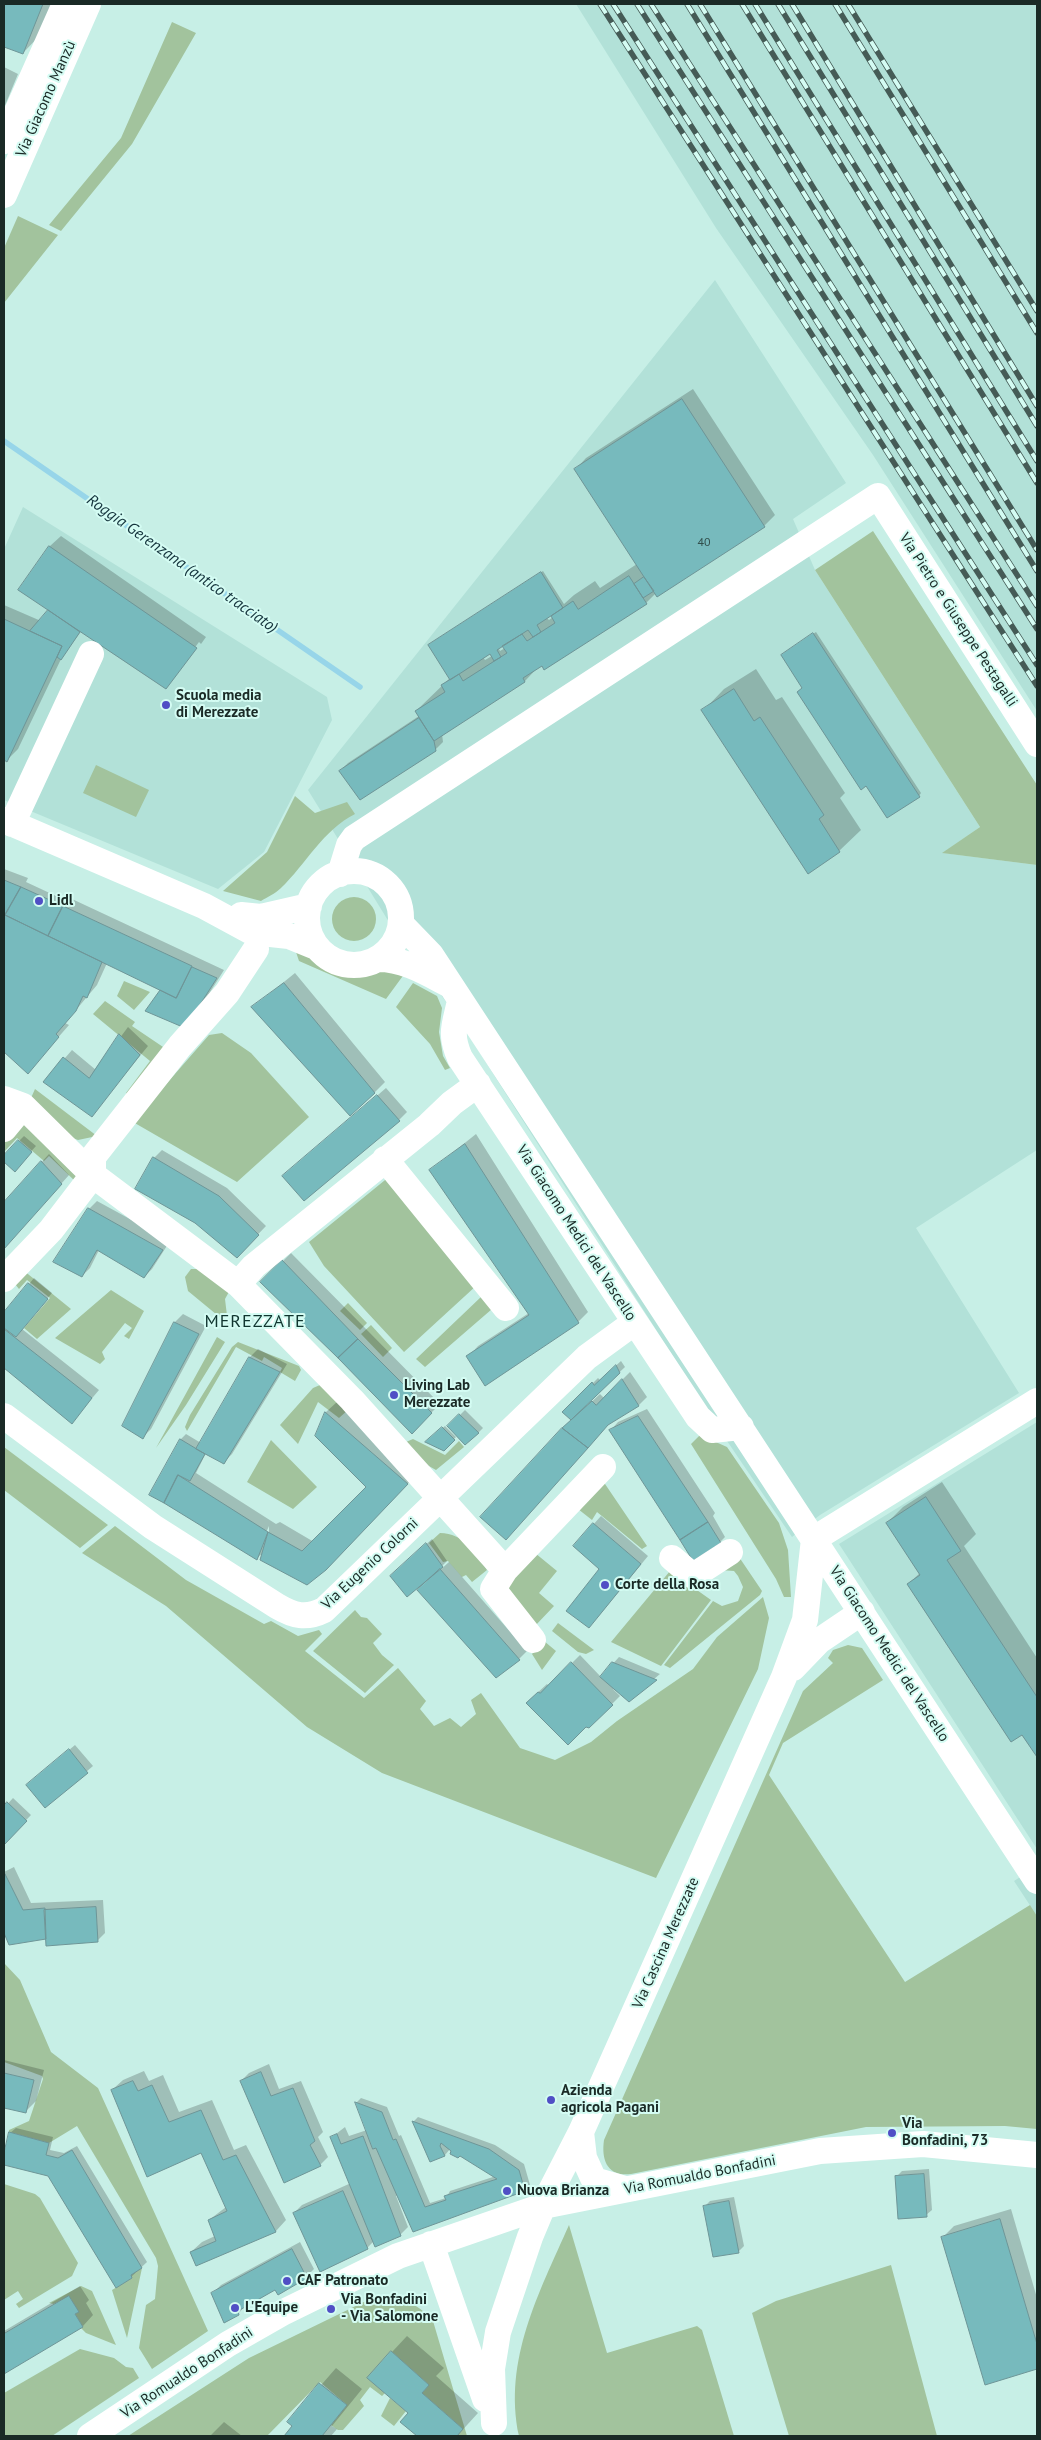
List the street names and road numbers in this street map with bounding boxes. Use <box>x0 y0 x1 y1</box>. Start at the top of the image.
street label: Via Giacomo Manzù <box>12 38 80 160</box>
street label: Via Pietro e Giuseppe Pestagalli <box>895 530 1021 710</box>
street label: Via Giacomo Medici del Vascello <box>512 1142 640 1324</box>
street label: Via Eugenio Colorni <box>318 1514 422 1614</box>
street label: Via Giacomo Medici del Vascello <box>825 1563 953 1745</box>
street label: Via Cascina Merezzate <box>629 1875 703 2011</box>
street label: Via Romualdo Bonfadini <box>623 2151 777 2199</box>
street label: Via Romualdo Bonfadini <box>118 2324 256 2422</box>

